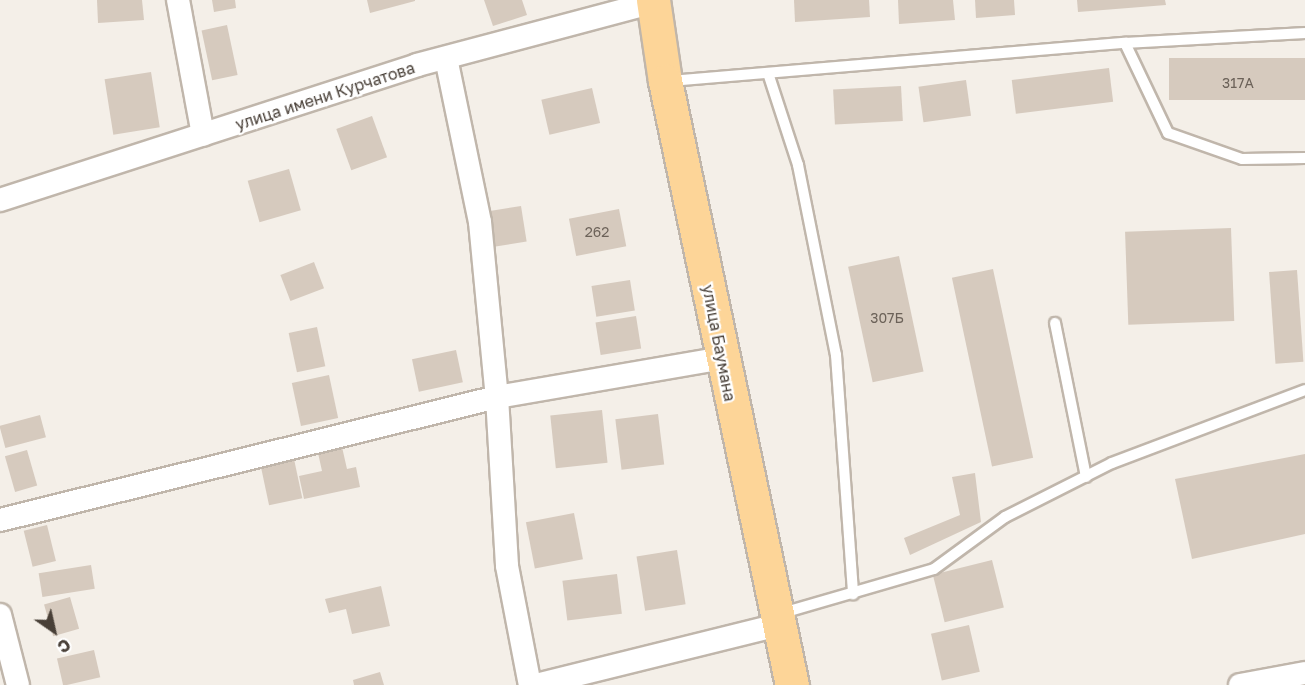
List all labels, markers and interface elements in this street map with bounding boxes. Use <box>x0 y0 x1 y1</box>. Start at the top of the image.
street label: улица имени Курчатова <box>233 58 417 134</box>
house number: 317А <box>1222 75 1254 91</box>
house number: 262 <box>585 224 609 240</box>
street label: улица Баумана <box>698 283 740 403</box>
house number: 307Б <box>870 310 904 326</box>
north arrow <box>24 601 84 661</box>
text: С <box>54 634 74 657</box>

